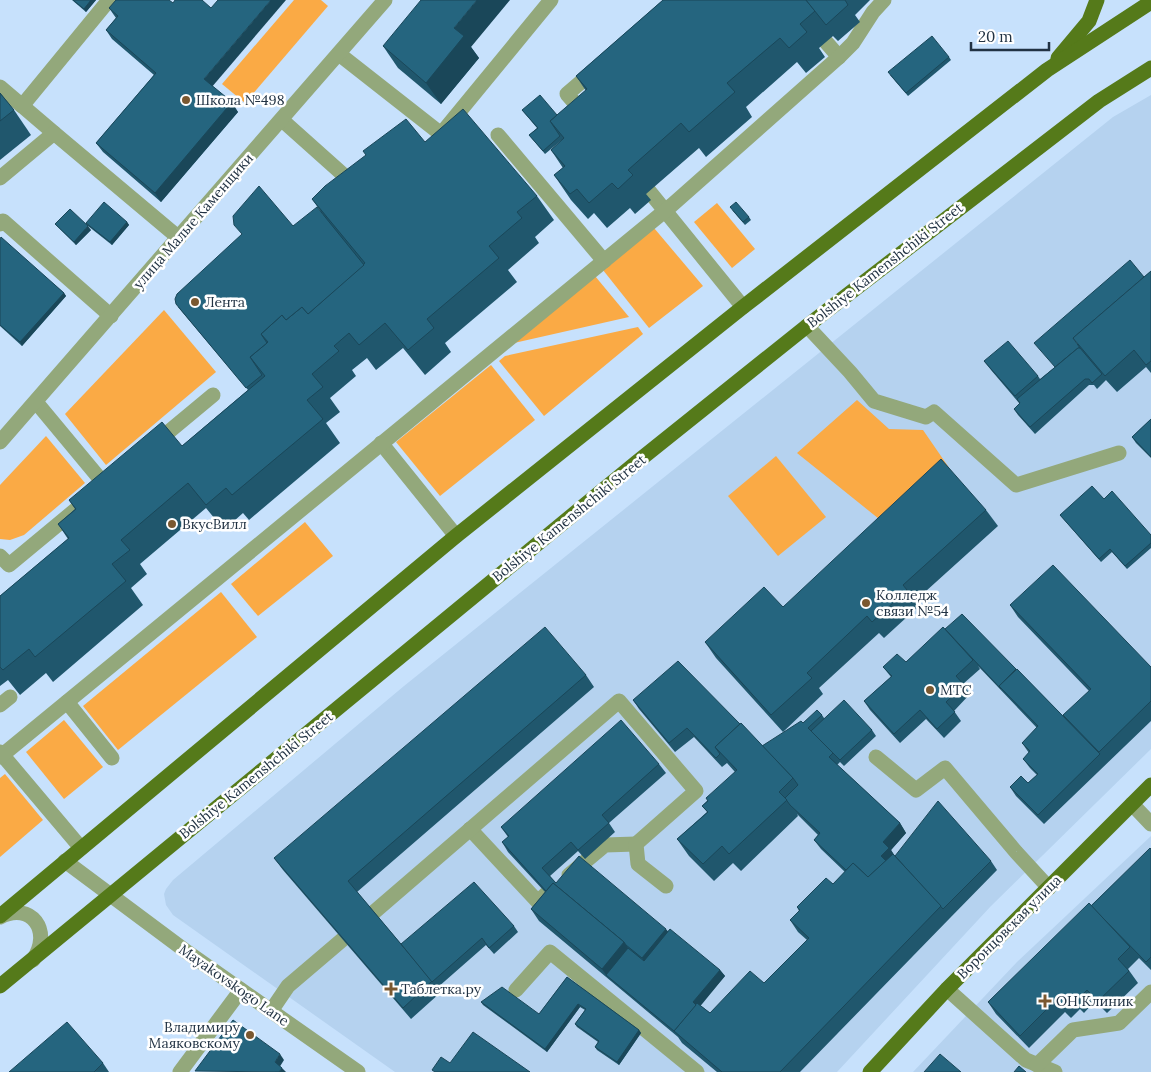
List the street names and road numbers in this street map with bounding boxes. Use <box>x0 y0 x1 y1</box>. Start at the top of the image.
street label: улица Малые Каменщики <box>129 149 257 293</box>
street label: Bolshiye Kamenshchiki Street <box>803 198 967 331</box>
street label: Bolshiye Kamenshchiki Street <box>488 450 650 586</box>
street label: Bolshiye Kamenshchiki Street <box>175 707 337 843</box>
street label: Воронцовская улица <box>953 871 1065 983</box>
street label: Mayakovskogo Lane <box>175 940 293 1030</box>

